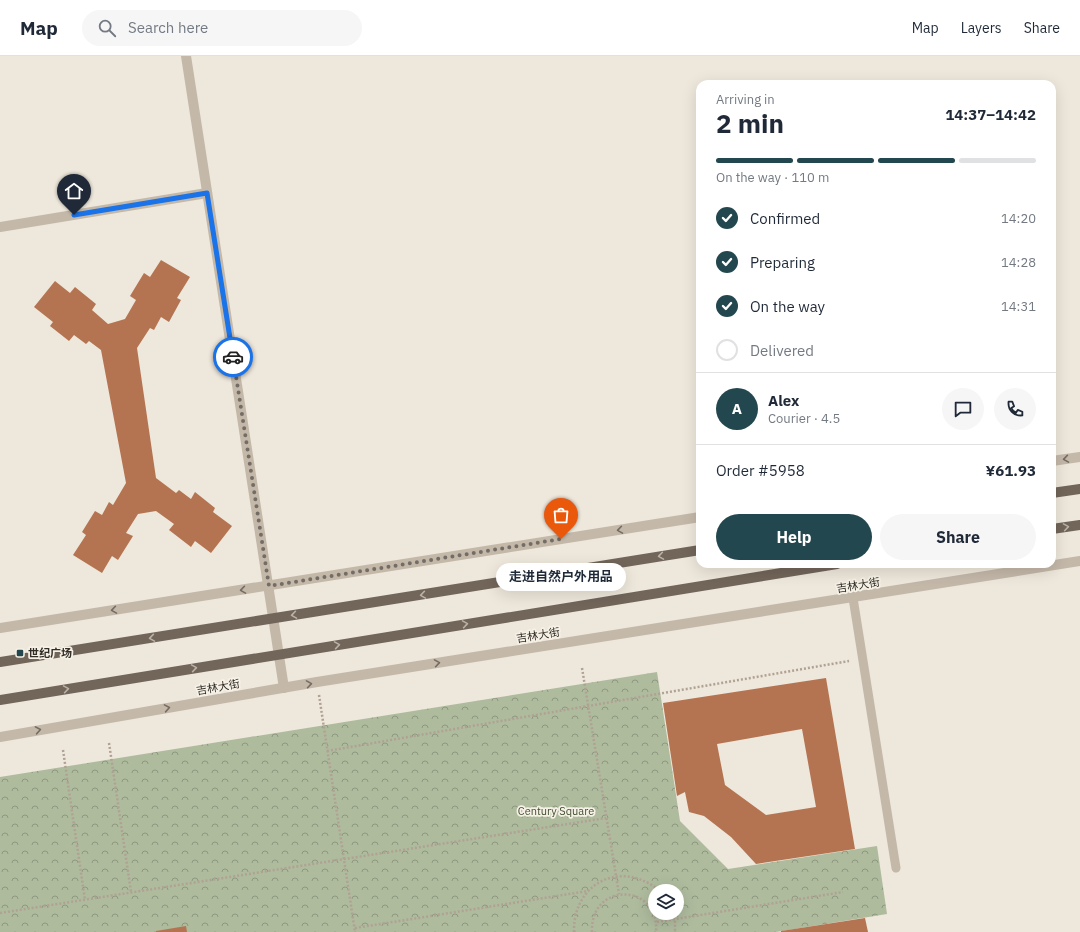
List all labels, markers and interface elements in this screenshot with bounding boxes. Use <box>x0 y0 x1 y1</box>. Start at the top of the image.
search box <box>82 10 362 46</box>
text: Map <box>20 16 58 40</box>
icon: search <box>96 17 118 39</box>
text: Search here <box>128 18 208 37</box>
text: Map <box>912 19 939 37</box>
text: Layers <box>961 19 1002 37</box>
text: Share <box>1024 19 1060 37</box>
text: Arriving in <box>716 91 775 108</box>
text: 14:37–14:42 <box>945 105 1036 124</box>
text: 2 min <box>716 106 784 140</box>
text: On the way · 110 m <box>716 169 829 186</box>
pin <box>57 174 91 215</box>
icon: home <box>63 180 85 202</box>
icon: check <box>716 207 738 229</box>
text: Confirmed <box>750 209 820 228</box>
text: 14:20 <box>1001 210 1036 227</box>
icon: check <box>716 251 738 273</box>
text: Preparing <box>750 253 815 272</box>
text: 14:28 <box>1001 254 1036 271</box>
icon: check <box>716 295 738 317</box>
text: On the way <box>750 297 825 316</box>
text: 14:31 <box>1001 298 1036 315</box>
courier <box>213 337 253 377</box>
text: Delivered <box>750 341 814 360</box>
icon: car <box>222 346 244 368</box>
button: chat <box>942 388 984 430</box>
button: phone <box>994 388 1036 430</box>
text: Alex <box>768 391 799 410</box>
text: A <box>732 399 742 418</box>
text: Courier · 4.5 <box>768 410 840 427</box>
one-way arrow <box>1063 454 1069 463</box>
text: Order #5958 <box>716 461 805 480</box>
text: ¥61.93 <box>986 461 1036 480</box>
pin <box>544 498 578 539</box>
icon: bag <box>550 504 572 526</box>
button: Help <box>716 514 872 560</box>
button: Share <box>880 514 1036 560</box>
one-way arrow <box>1063 523 1069 532</box>
one-way arrow <box>617 525 623 534</box>
one-way arrow <box>658 551 665 560</box>
callout: 走进自然户外用品 <box>496 563 626 591</box>
text: 走进自然户外用品 <box>509 568 613 585</box>
street label: 吉林大街 <box>835 575 881 595</box>
one-way arrow <box>240 585 246 594</box>
one-way arrow <box>419 590 426 598</box>
one-way arrow <box>111 605 117 614</box>
one-way arrow <box>291 610 297 619</box>
one-way arrow <box>462 620 468 629</box>
street label: 吉林大街 <box>515 625 561 645</box>
one-way arrow <box>149 633 155 642</box>
one-way arrow <box>333 641 340 650</box>
place label: 世纪广场 <box>28 646 72 660</box>
marker: 世纪广场 <box>15 648 25 658</box>
one-way arrow <box>434 660 440 668</box>
one-way arrow <box>191 664 197 673</box>
street label: 吉林大街 <box>195 676 241 698</box>
one-way arrow <box>305 680 312 689</box>
one-way arrow <box>63 685 69 694</box>
one-way arrow <box>163 704 170 713</box>
one-way arrow <box>35 726 42 735</box>
park label: Century Square <box>518 804 594 818</box>
map controls <box>648 884 684 920</box>
button: layers <box>648 884 684 920</box>

